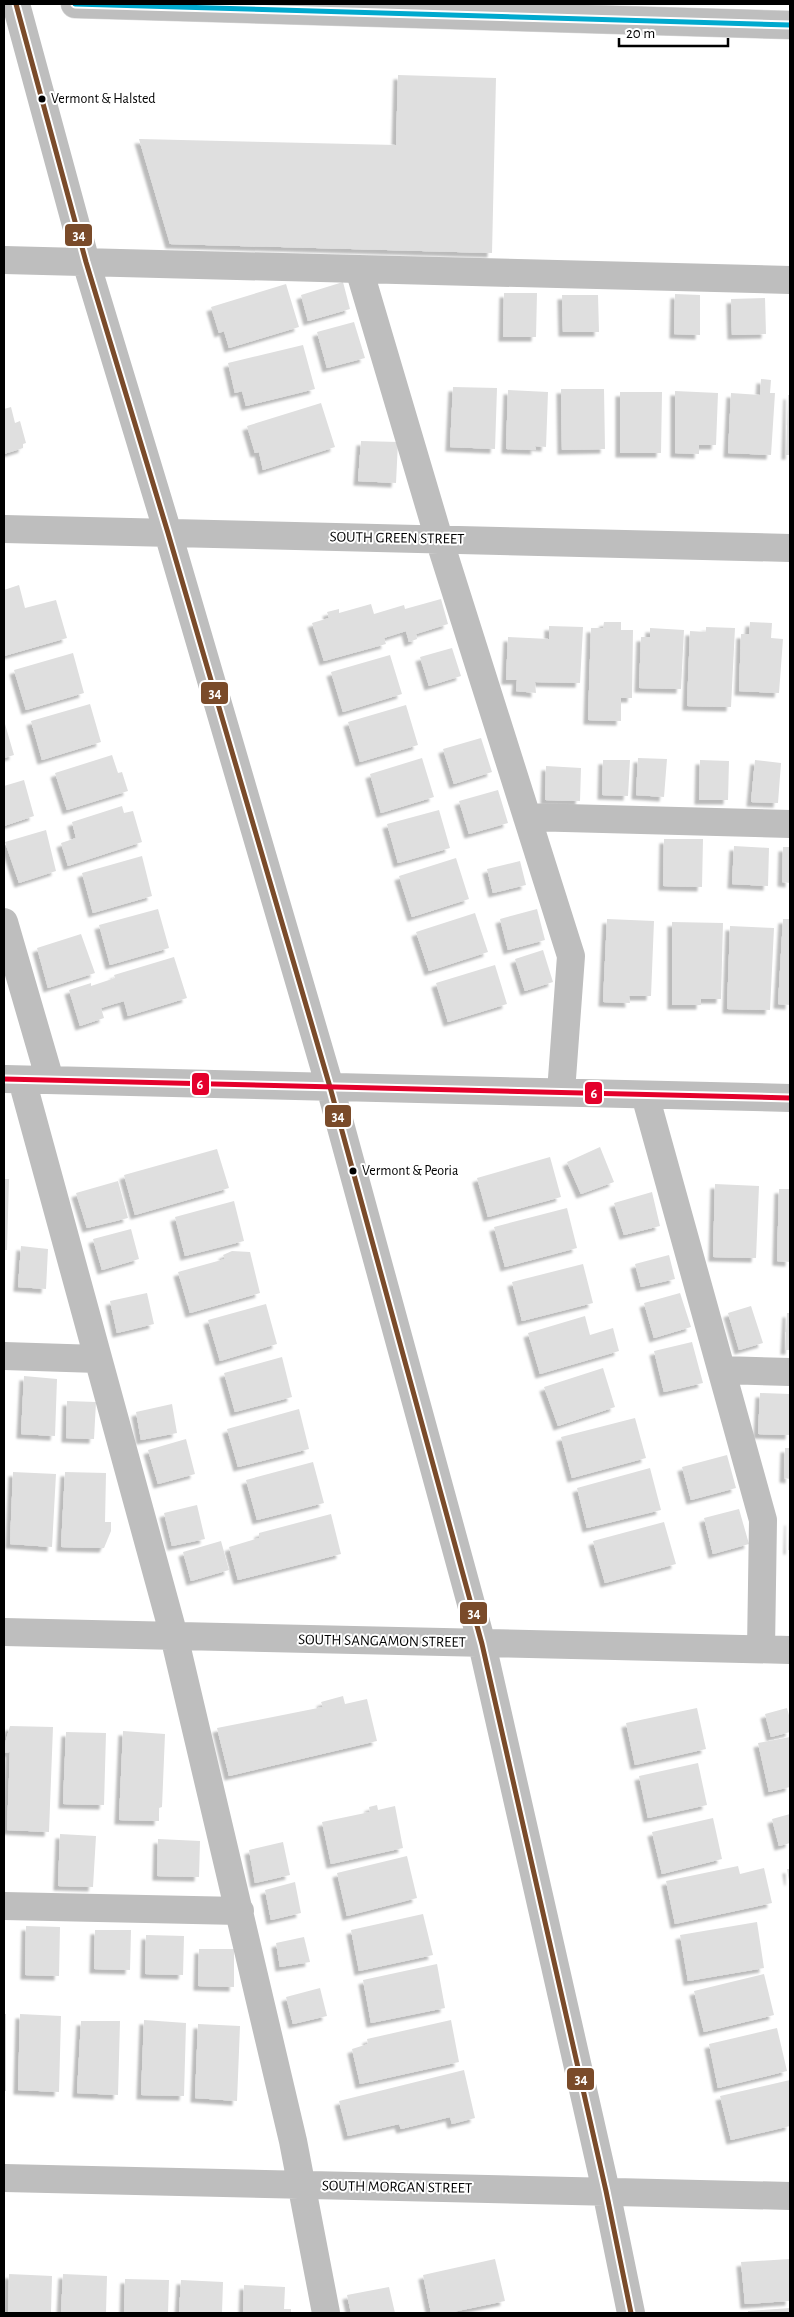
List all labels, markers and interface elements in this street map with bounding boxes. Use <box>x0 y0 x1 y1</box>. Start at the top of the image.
scale bar <box>619 15 728 47</box>
text: 20 m <box>626 26 655 41</box>
place label: Vermont & Halsted <box>51 92 156 106</box>
marker: Vermont & Halsted <box>37 94 47 104</box>
line badge: 34 <box>64 223 93 247</box>
text: 34 <box>72 229 86 243</box>
street label: SOUTH GREEN STREET <box>329 529 465 547</box>
line badge: 34 <box>200 681 229 705</box>
text: 34 <box>208 687 222 701</box>
line badge: 6 <box>191 1072 210 1096</box>
text: 6 <box>197 1078 204 1092</box>
line badge: 6 <box>584 1081 603 1105</box>
text: 6 <box>591 1087 598 1101</box>
line badge: 34 <box>324 1104 352 1128</box>
text: 34 <box>331 1110 345 1124</box>
place label: Vermont & Peoria <box>362 1164 459 1178</box>
marker: Vermont & Peoria <box>348 1166 358 1176</box>
line badge: 34 <box>459 1601 488 1625</box>
text: 34 <box>467 1607 481 1621</box>
street label: SOUTH SANGAMON STREET <box>298 1632 467 1650</box>
line badge: 34 <box>566 2067 595 2091</box>
text: 34 <box>574 2073 588 2087</box>
street label: SOUTH MORGAN STREET <box>322 2178 473 2196</box>

